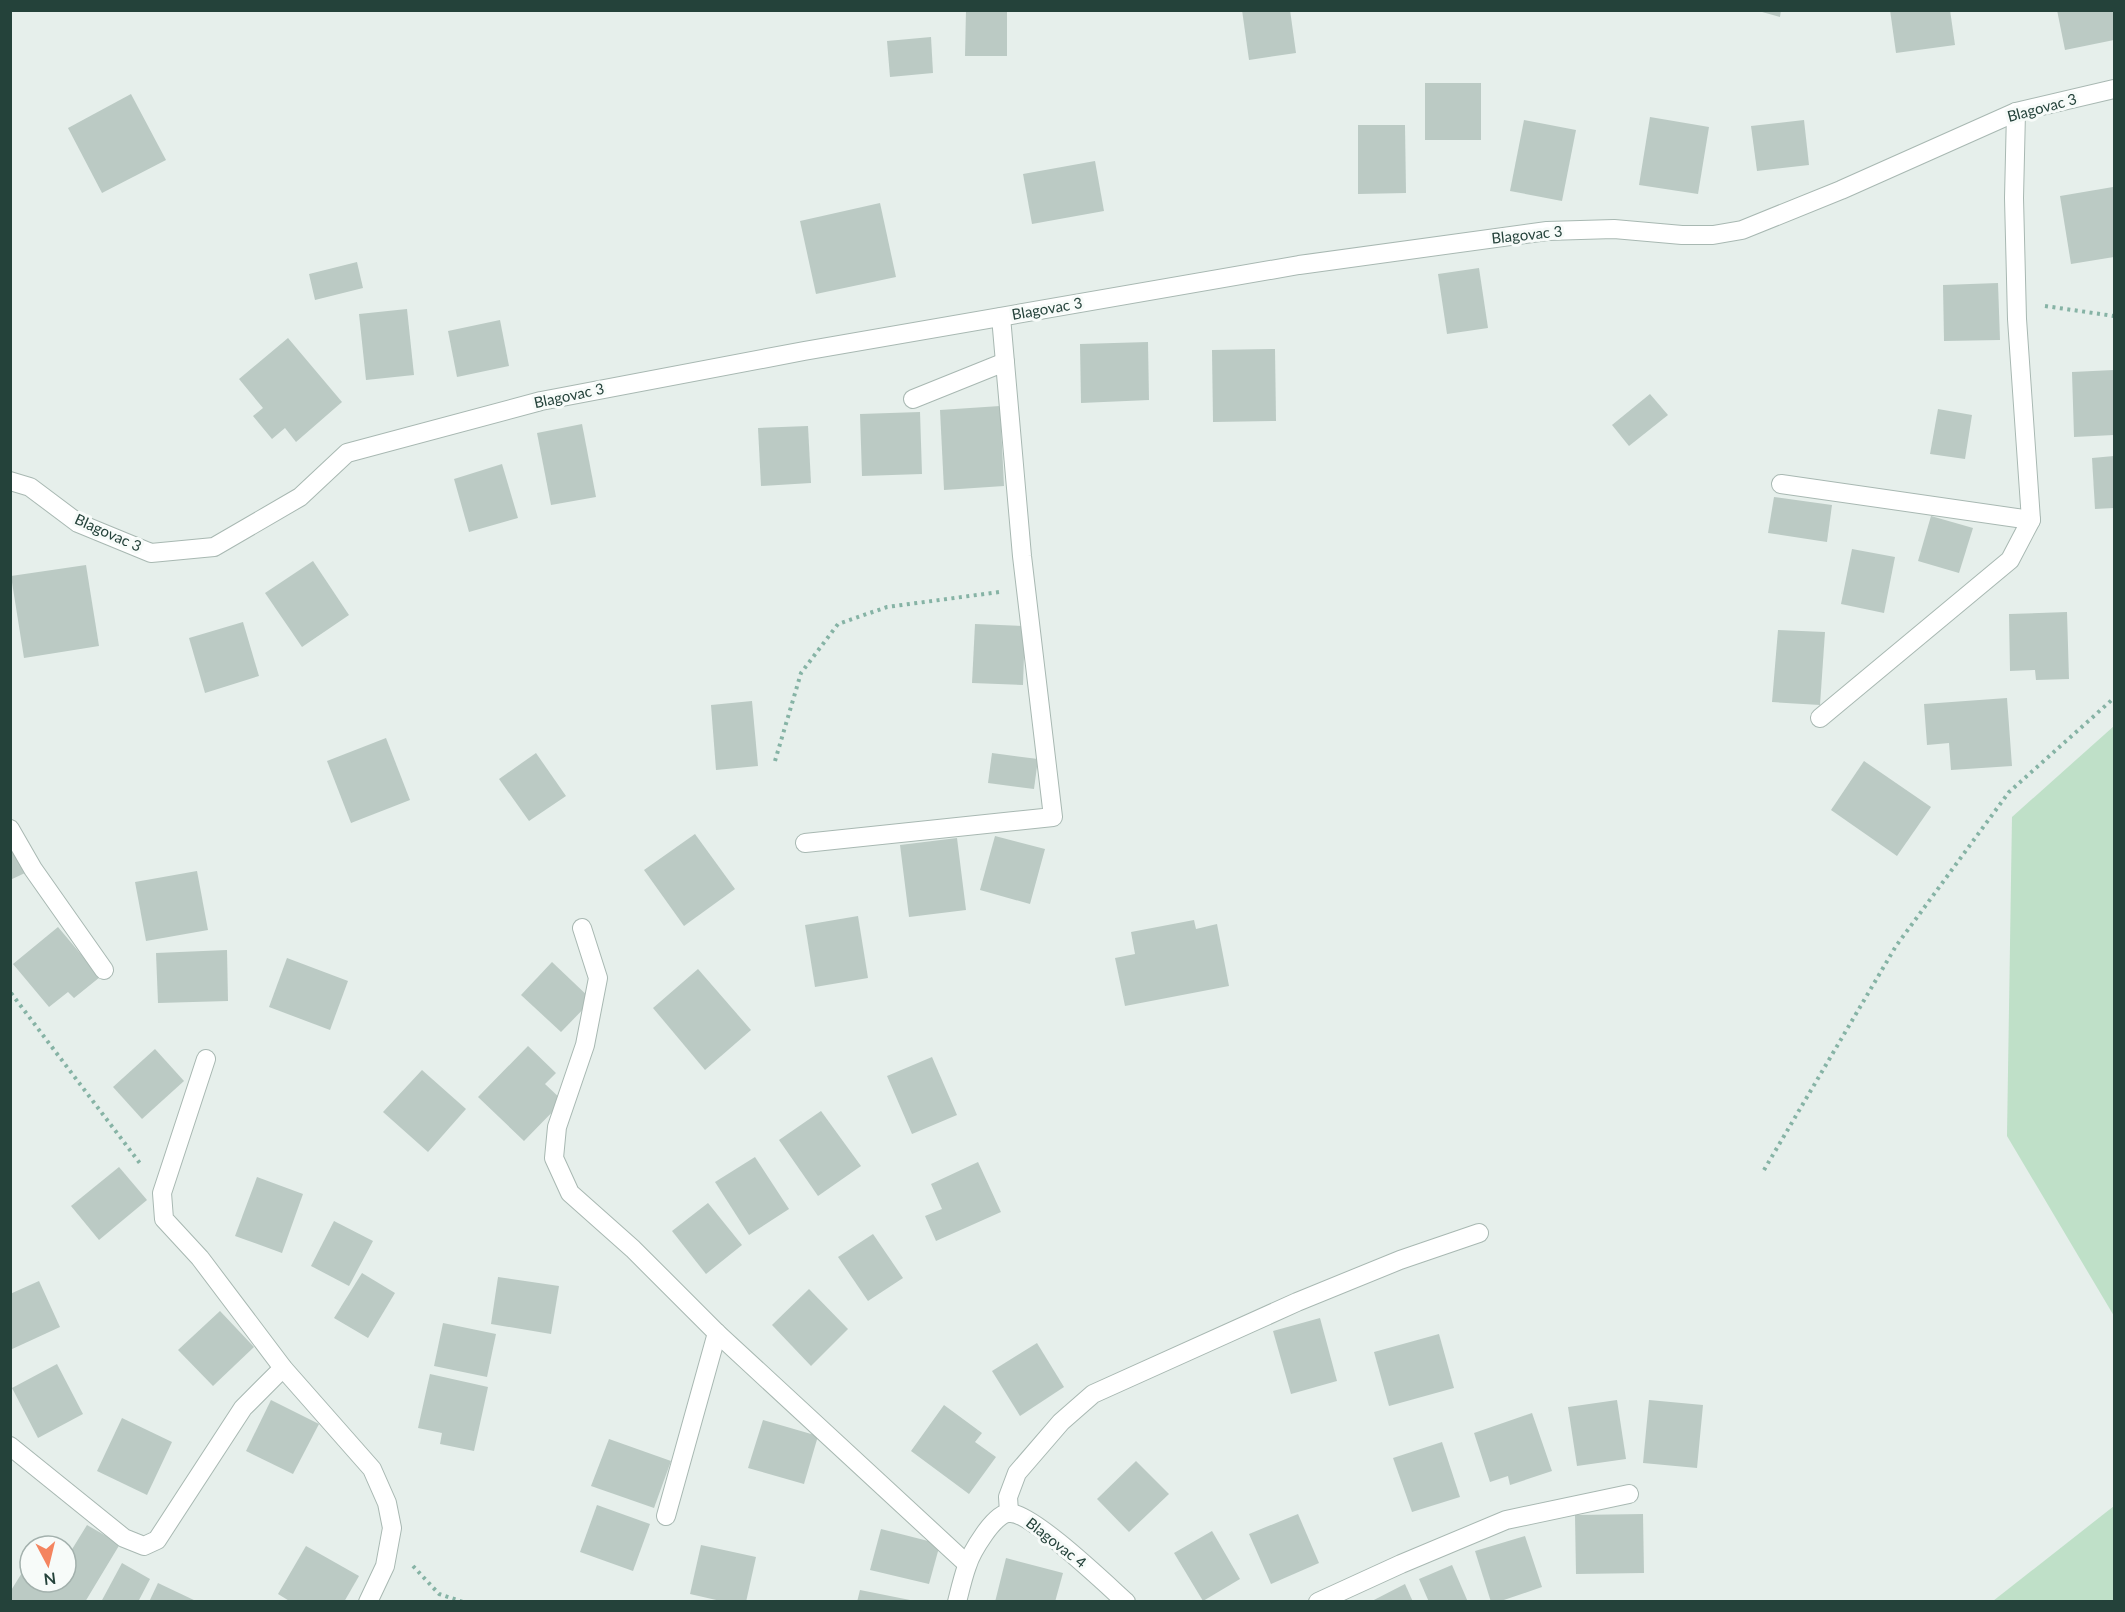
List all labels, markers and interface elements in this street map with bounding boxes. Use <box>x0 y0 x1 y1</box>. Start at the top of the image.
street label: Blagovac 3 <box>2005 89 2078 125</box>
street label: Blagovac 3 <box>1491 221 1563 247</box>
street label: Blagovac 3 <box>1010 293 1083 323</box>
street label: Blagovac 3 <box>532 379 606 411</box>
street label: Blagovac 3 <box>72 509 145 555</box>
street label: Blagovac 4 <box>1023 1513 1090 1571</box>
north arrow <box>18 1534 78 1594</box>
text: N <box>43 1569 57 1590</box>

